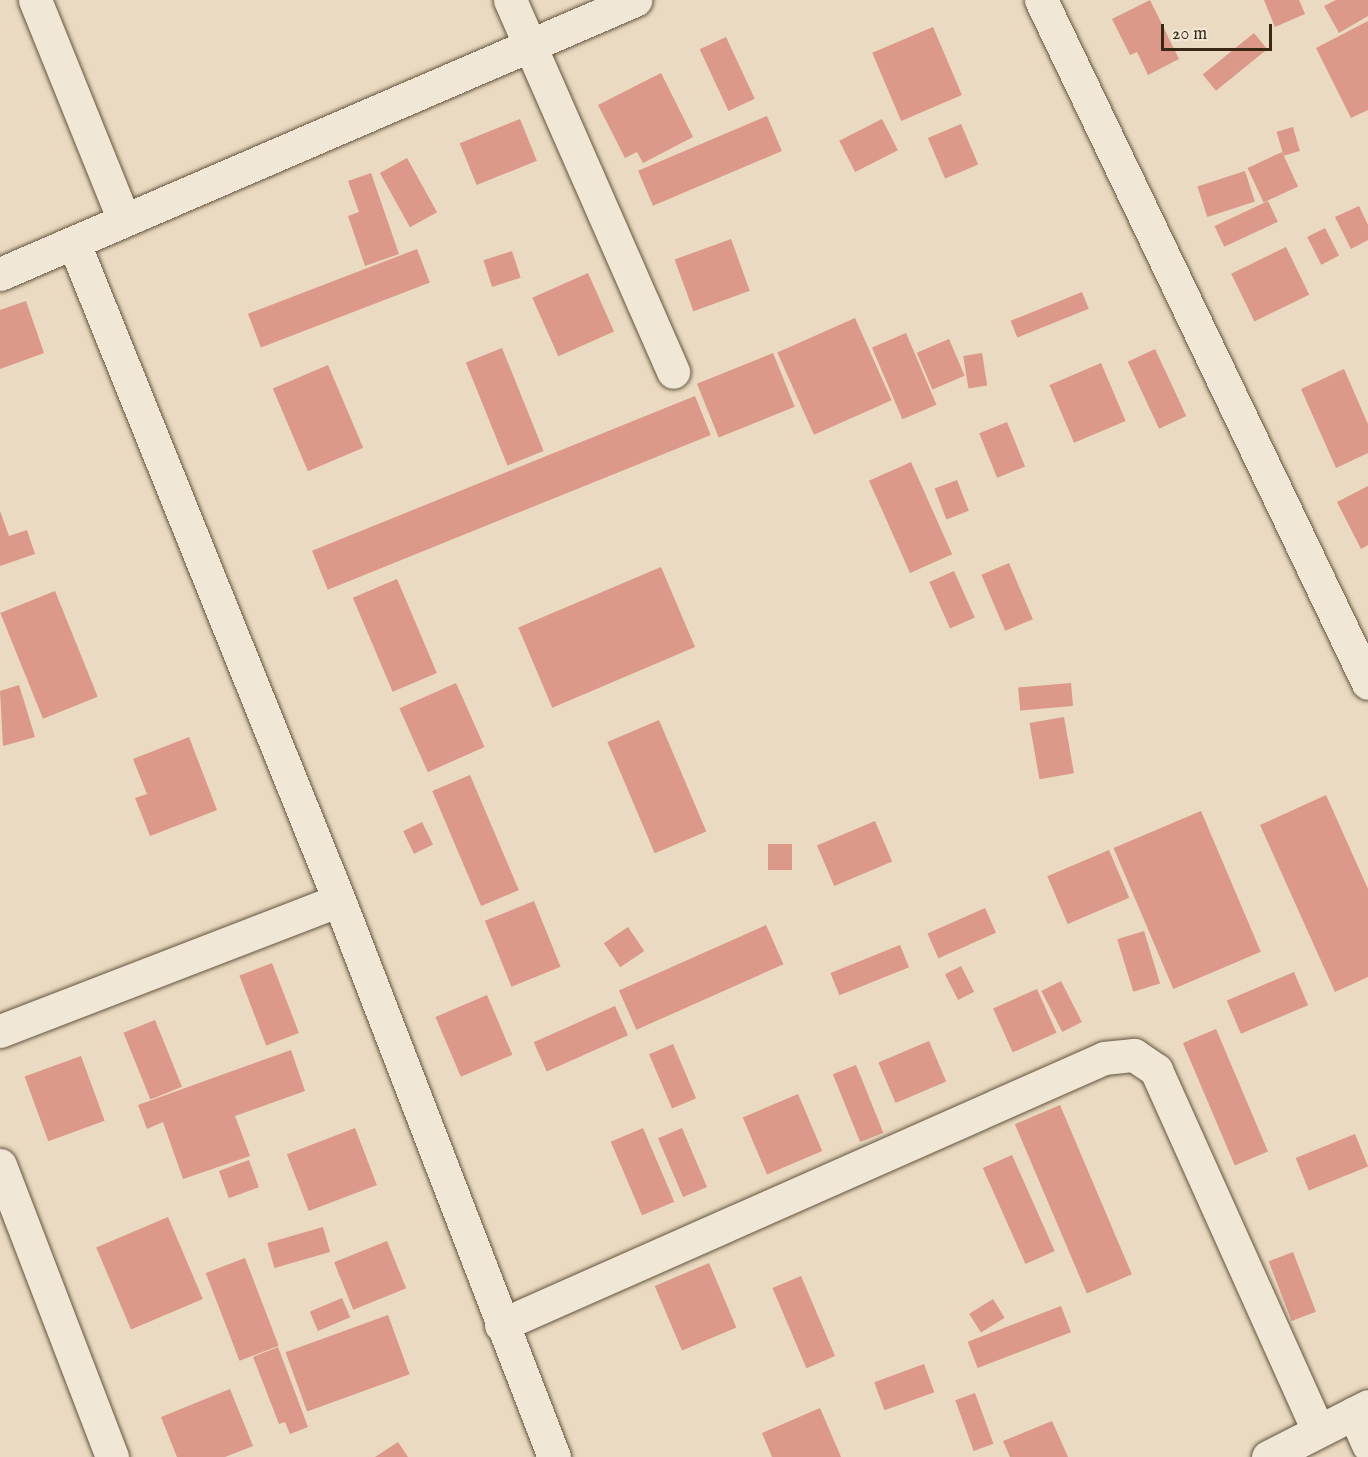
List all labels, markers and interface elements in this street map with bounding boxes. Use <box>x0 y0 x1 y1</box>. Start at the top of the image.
scale bar <box>1164 12 1275 50</box>
text: 20 m <box>1172 23 1207 46</box>

